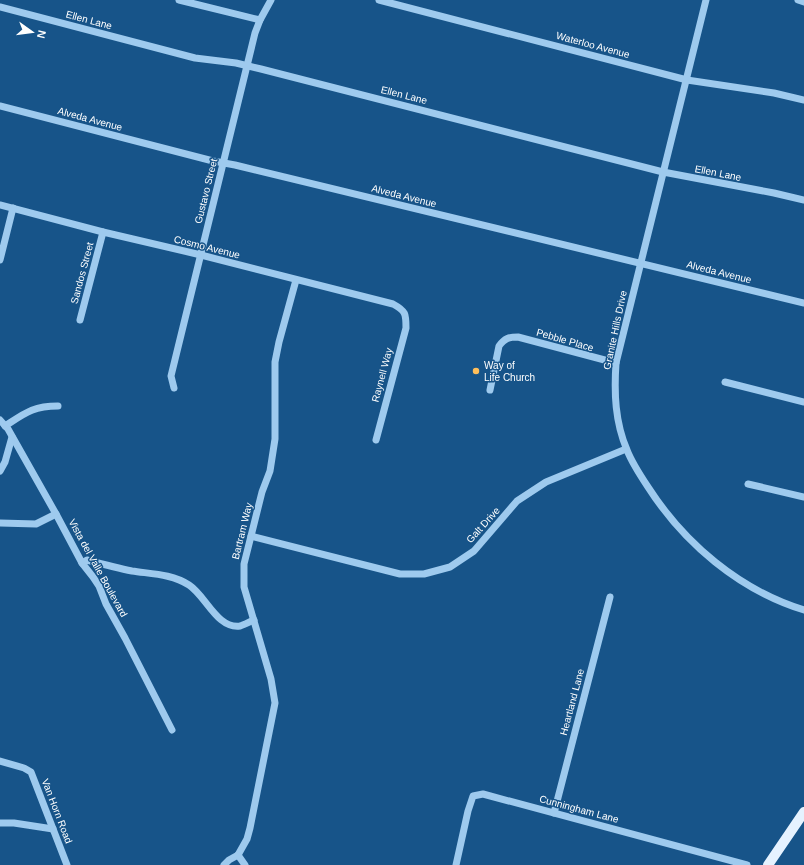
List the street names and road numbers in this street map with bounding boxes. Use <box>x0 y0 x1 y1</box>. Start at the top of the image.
street label: Ellen Lane <box>65 9 114 32</box>
street label: Waterloo Avenue <box>555 30 631 60</box>
street label: Ellen Lane <box>380 84 429 106</box>
street label: Alveda Avenue <box>56 105 124 133</box>
street label: Gustavo Street <box>193 157 219 225</box>
street label: Ellen Lane <box>694 163 743 183</box>
street label: Alveda Avenue <box>370 183 438 209</box>
street label: Cosmo Avenue <box>173 233 242 261</box>
street label: Sandos Street <box>68 241 96 305</box>
street label: Alveda Avenue <box>685 259 753 285</box>
street label: Granite Hills Drive <box>601 289 629 371</box>
street label: Pebble Place <box>535 327 595 354</box>
street label: Raynell Way <box>369 347 395 403</box>
street label: Bartram Way <box>230 502 254 560</box>
street label: Galt Drive <box>464 504 502 545</box>
street label: Vista del Valle Boulevard <box>66 517 130 619</box>
street label: Heartland Lane <box>558 667 586 736</box>
street label: Van Horn Road <box>40 777 74 845</box>
street label: Cunningham Lane <box>538 793 620 825</box>

